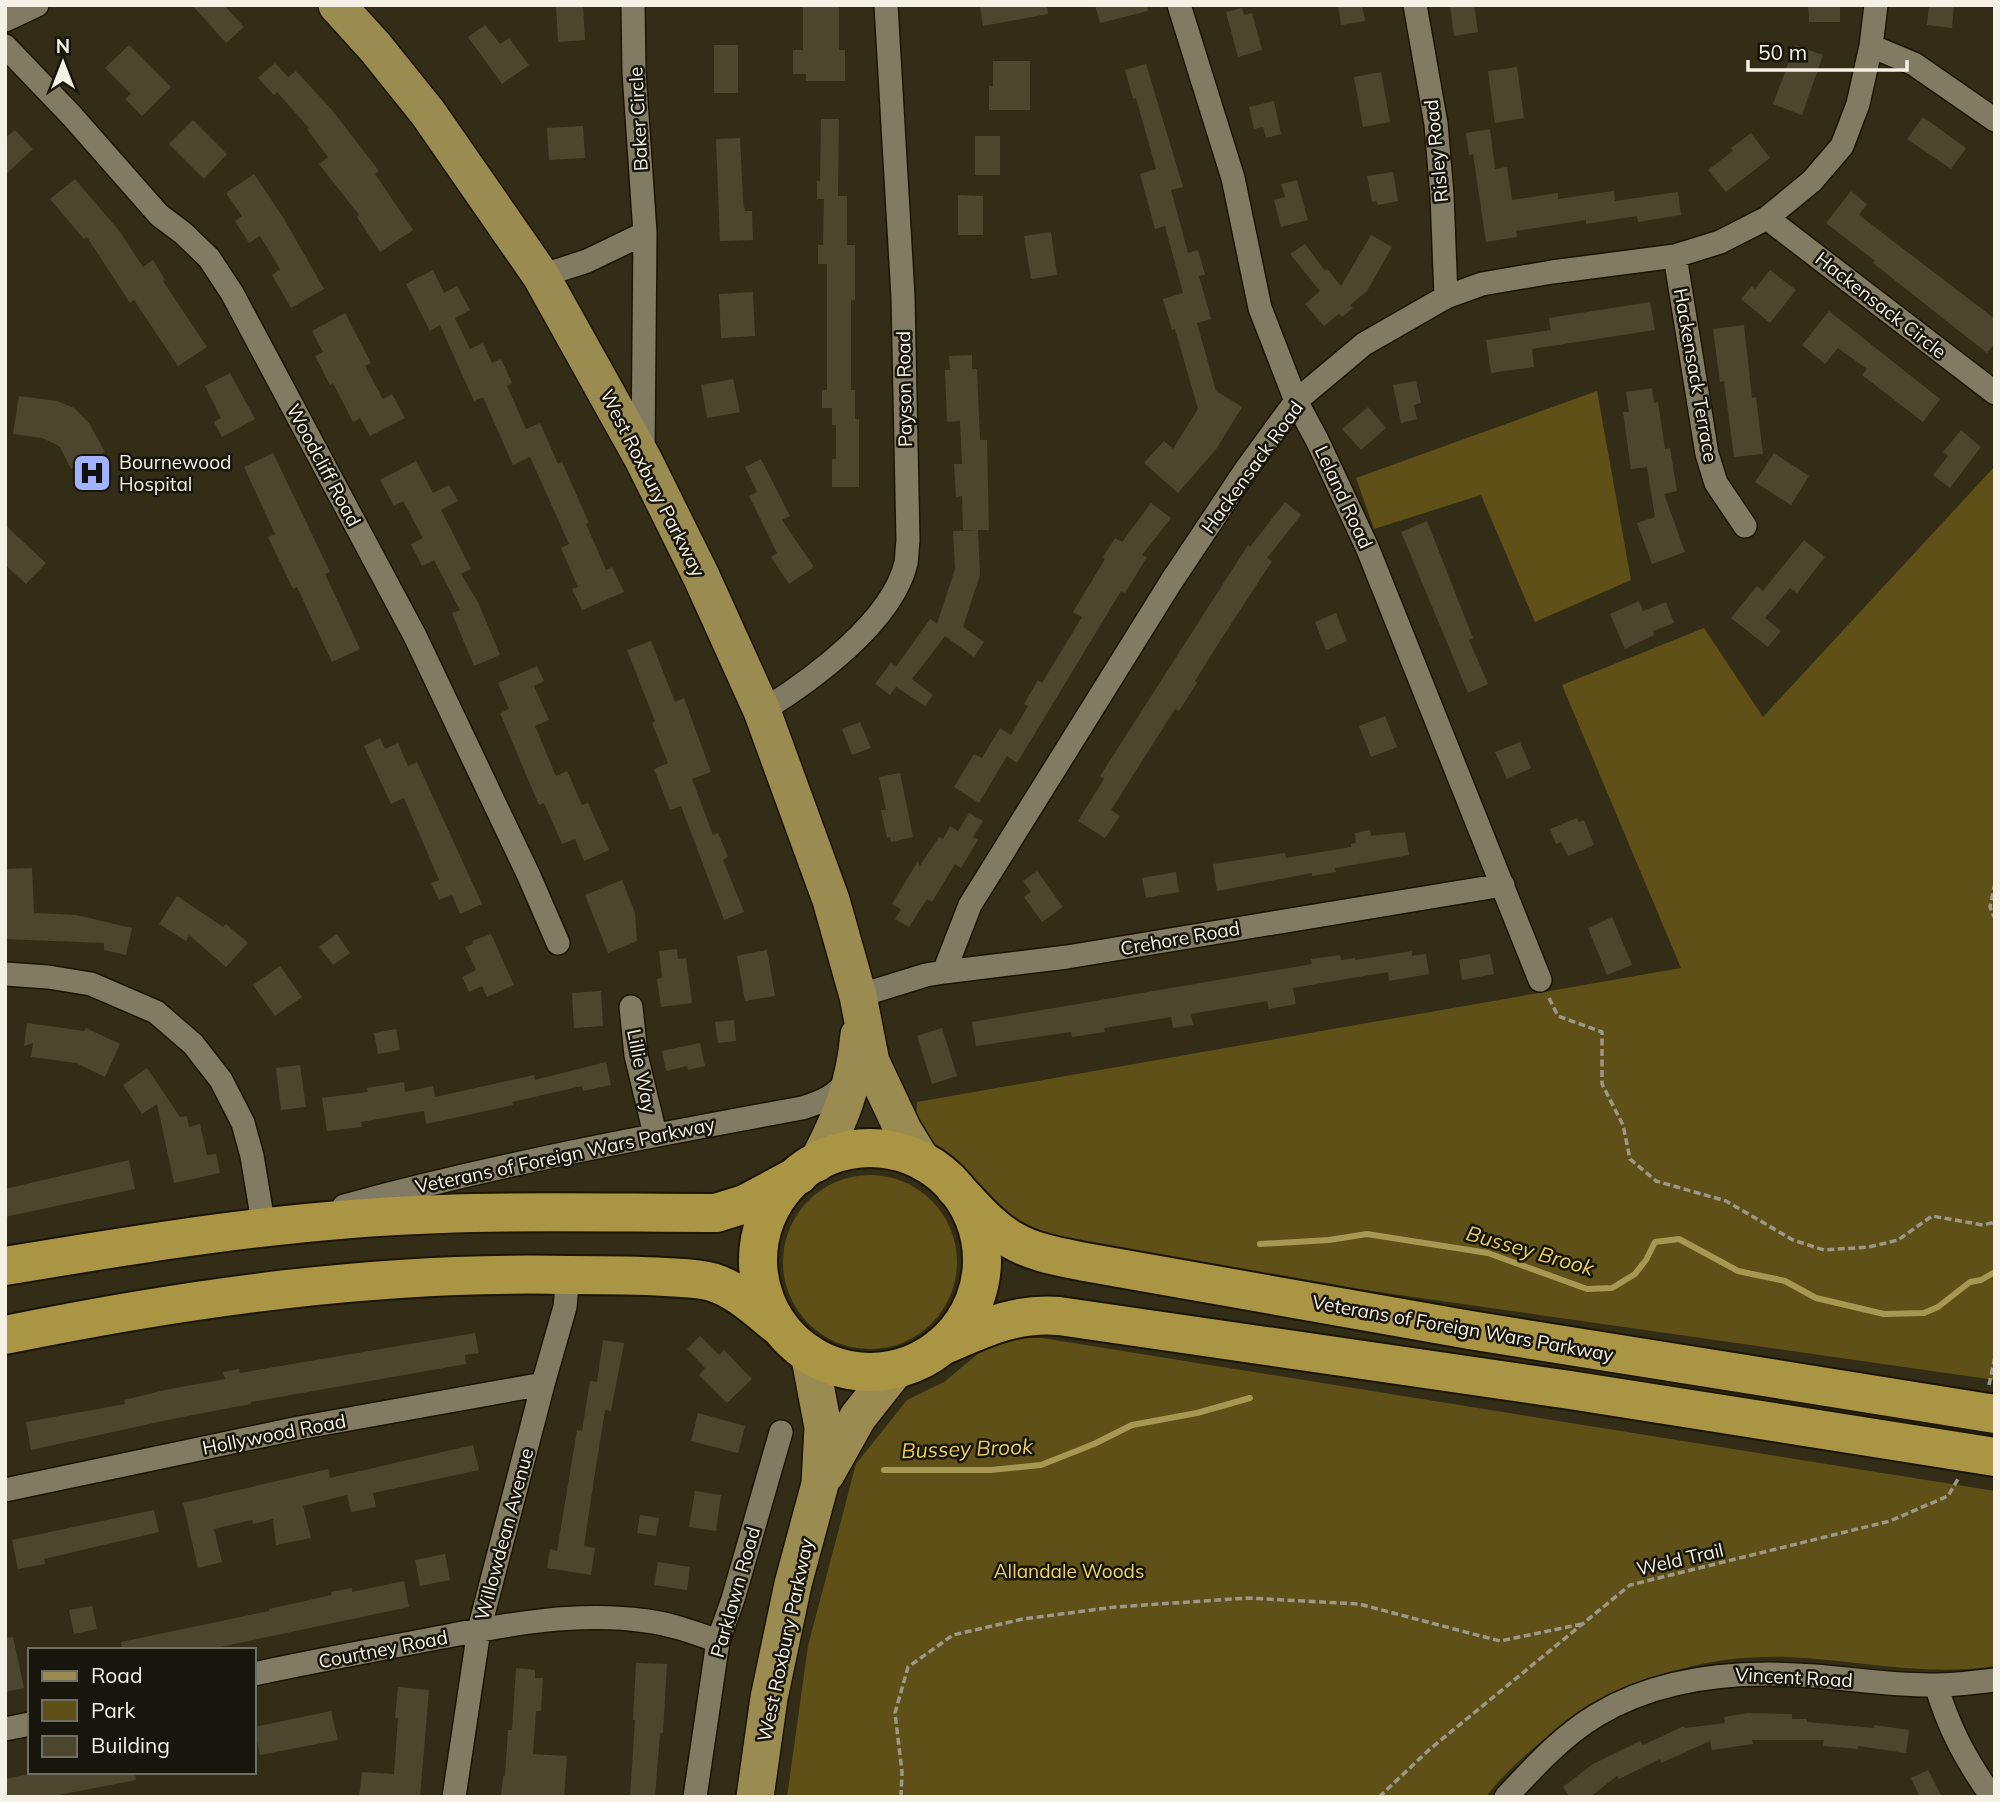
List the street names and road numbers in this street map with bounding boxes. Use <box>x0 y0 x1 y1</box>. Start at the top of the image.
street label: Baker Circle <box>623 66 653 172</box>
street label: Risley Road <box>1419 98 1453 204</box>
street label: Hackensack Circle <box>1811 246 1951 364</box>
street label: Hackensack Terrace <box>1669 286 1723 464</box>
street label: Payson Road <box>891 331 917 447</box>
street label: West Roxbury Parkway <box>595 385 711 581</box>
street label: Hackensack Road <box>1196 396 1308 538</box>
street label: Woodcliff Road <box>282 399 366 531</box>
street label: Leland Road <box>1310 442 1378 552</box>
street label: Crehore Road <box>1118 916 1242 960</box>
street label: Lillie Way <box>622 1027 662 1115</box>
street label: Veterans of Foreign Wars Parkway <box>413 1111 717 1199</box>
street label: Veterans of Foreign Wars Parkway <box>1310 1290 1616 1366</box>
street label: Hollywood Road <box>200 1408 348 1460</box>
street label: Willowdean Avenue <box>469 1445 539 1623</box>
street label: Parklawn Road <box>705 1524 765 1660</box>
street label: West Roxbury Parkway <box>752 1536 818 1744</box>
street label: Weld Trail <box>1634 1537 1726 1581</box>
street label: Courtney Road <box>316 1625 450 1673</box>
street label: Vincent Road <box>1735 1662 1853 1692</box>

